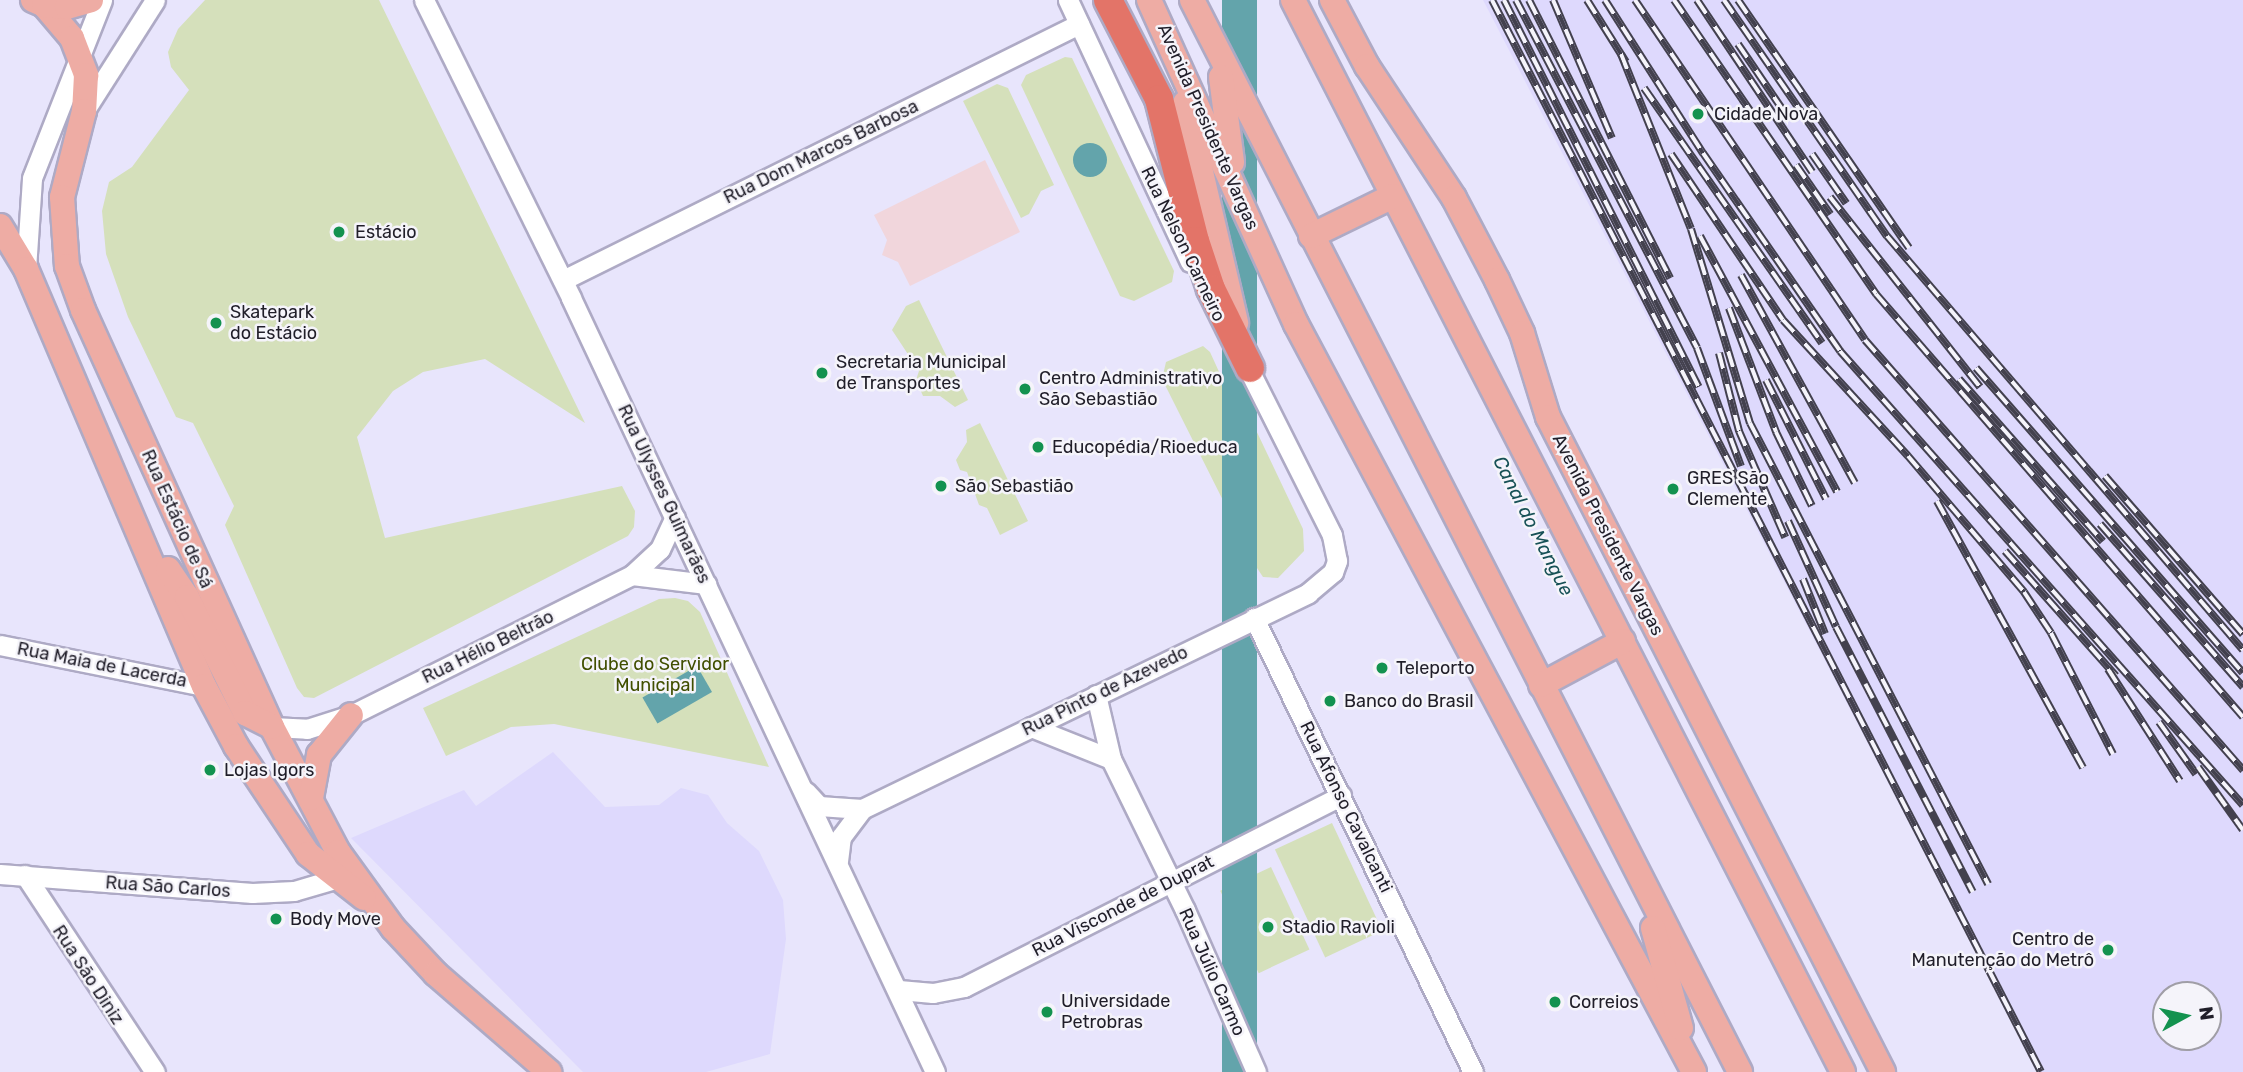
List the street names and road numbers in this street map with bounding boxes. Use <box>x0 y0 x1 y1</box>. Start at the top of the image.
street label: Avenida Presidente Vargas <box>1153 20 1263 234</box>
street label: Rua Dom Marcos Barbosa <box>720 95 922 209</box>
street label: Rua Nelson Carneiro <box>1136 163 1230 325</box>
street label: Rua Ulysses Guimarães <box>613 401 715 587</box>
street label: Avenida Presidente Vargas <box>1548 430 1668 640</box>
street label: Rua Estácio de Sá <box>137 446 217 592</box>
street label: Rua Hélio Beltrão <box>419 606 557 688</box>
street label: Rua Maia de Lacerda <box>15 638 189 692</box>
street label: Rua Pinto de Azevedo <box>1018 641 1192 741</box>
street label: Rua Afonso Cavalcanti <box>1295 718 1397 896</box>
street label: Rua Visconde de Duprat <box>1028 851 1218 961</box>
street label: Rua São Carlos <box>105 872 231 902</box>
street label: Rua Júlio Carmo <box>1174 905 1250 1039</box>
street label: Rua São Diniz <box>48 921 128 1029</box>

